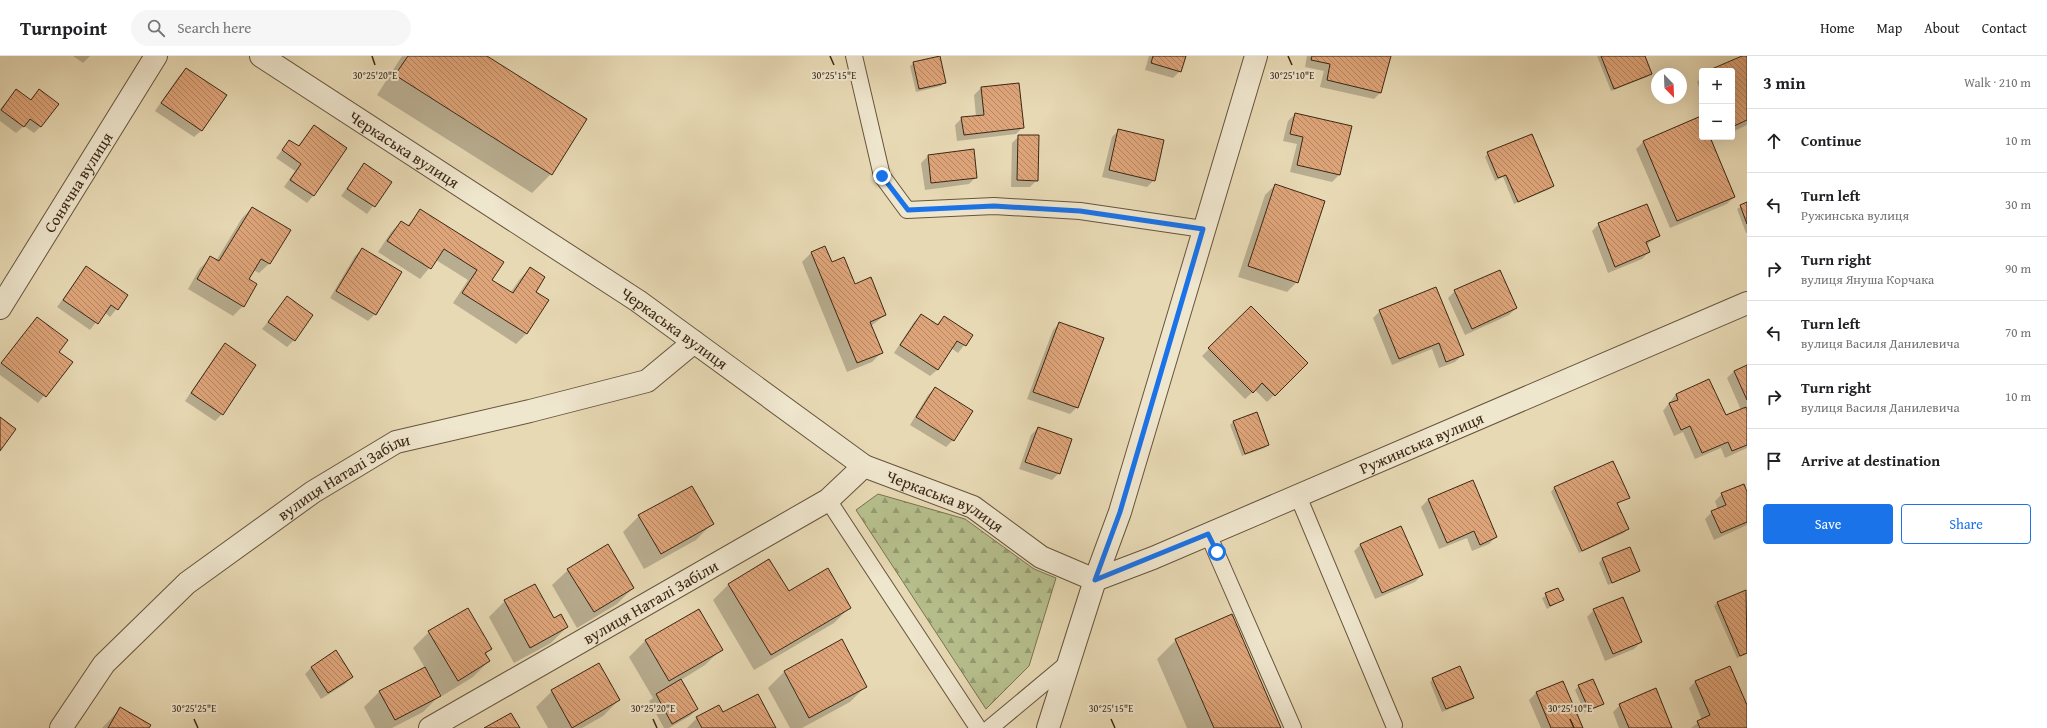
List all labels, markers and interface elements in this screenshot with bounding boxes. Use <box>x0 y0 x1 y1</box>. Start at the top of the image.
search box <box>131 10 411 46</box>
text: Turnpoint <box>20 14 107 42</box>
icon: search <box>145 17 167 39</box>
text: Search here <box>177 17 251 38</box>
text: Home <box>1820 18 1855 38</box>
text: Map <box>1877 18 1902 38</box>
text: About <box>1924 18 1960 38</box>
text: Contact <box>1982 18 2027 38</box>
text: 30°25'20"E <box>353 68 397 83</box>
text: 30°25'15"E <box>812 68 856 83</box>
text: 30°25'10"E <box>1270 68 1314 83</box>
north arrow <box>1651 68 1687 104</box>
map controls <box>1699 68 1735 140</box>
button: + <box>1699 68 1735 104</box>
text: 3 min <box>1763 70 1805 95</box>
text: Walk · 210 m <box>1964 73 2031 92</box>
street label: Черкаська вулиця <box>344 104 464 194</box>
button: − <box>1699 104 1735 140</box>
street label: Сонячна вулиця <box>37 127 118 237</box>
icon: ahead <box>1763 130 1785 152</box>
text: Continue <box>1801 130 1862 151</box>
text: 10 m <box>2005 131 2031 150</box>
route end <box>873 167 891 185</box>
text: Turn left <box>1801 185 1860 206</box>
icon: left <box>1763 194 1785 216</box>
text: 30 m <box>2005 195 2031 214</box>
text: Ружинська вулиця <box>1801 206 1909 225</box>
text: Turn right <box>1801 249 1872 270</box>
icon: right <box>1763 258 1785 280</box>
text: 90 m <box>2005 259 2031 278</box>
text: вулиця Януша Корчака <box>1801 270 1934 289</box>
street label: Черкаська вулиця <box>616 281 733 375</box>
text: Turn left <box>1801 313 1860 334</box>
icon: left <box>1763 322 1785 344</box>
text: 70 m <box>2005 323 2031 342</box>
text: вулиця Василя Данилевича <box>1801 334 1960 353</box>
text: Turn right <box>1801 377 1872 398</box>
icon: right <box>1763 386 1785 408</box>
text: 10 m <box>2005 387 2031 406</box>
text: вулиця Василя Данилевича <box>1801 398 1960 417</box>
street label: Ружинська вулиця <box>1355 406 1487 480</box>
street label: вулиця Наталі Забіли <box>272 427 413 526</box>
icon: arrive <box>1763 450 1785 472</box>
text: Arrive at destination <box>1801 450 1940 471</box>
street label: Черкаська вулиця <box>883 463 1009 538</box>
button: Save <box>1763 504 1893 544</box>
button: Share <box>1901 504 2031 544</box>
route start <box>1208 543 1226 561</box>
street label: вулиця Наталі Забіли <box>578 553 723 650</box>
text: 30°25'25"E <box>172 701 216 716</box>
text: 30°25'20"E <box>631 701 675 716</box>
text: 30°25'15"E <box>1089 701 1133 716</box>
text: 30°25'10"E <box>1548 701 1592 716</box>

